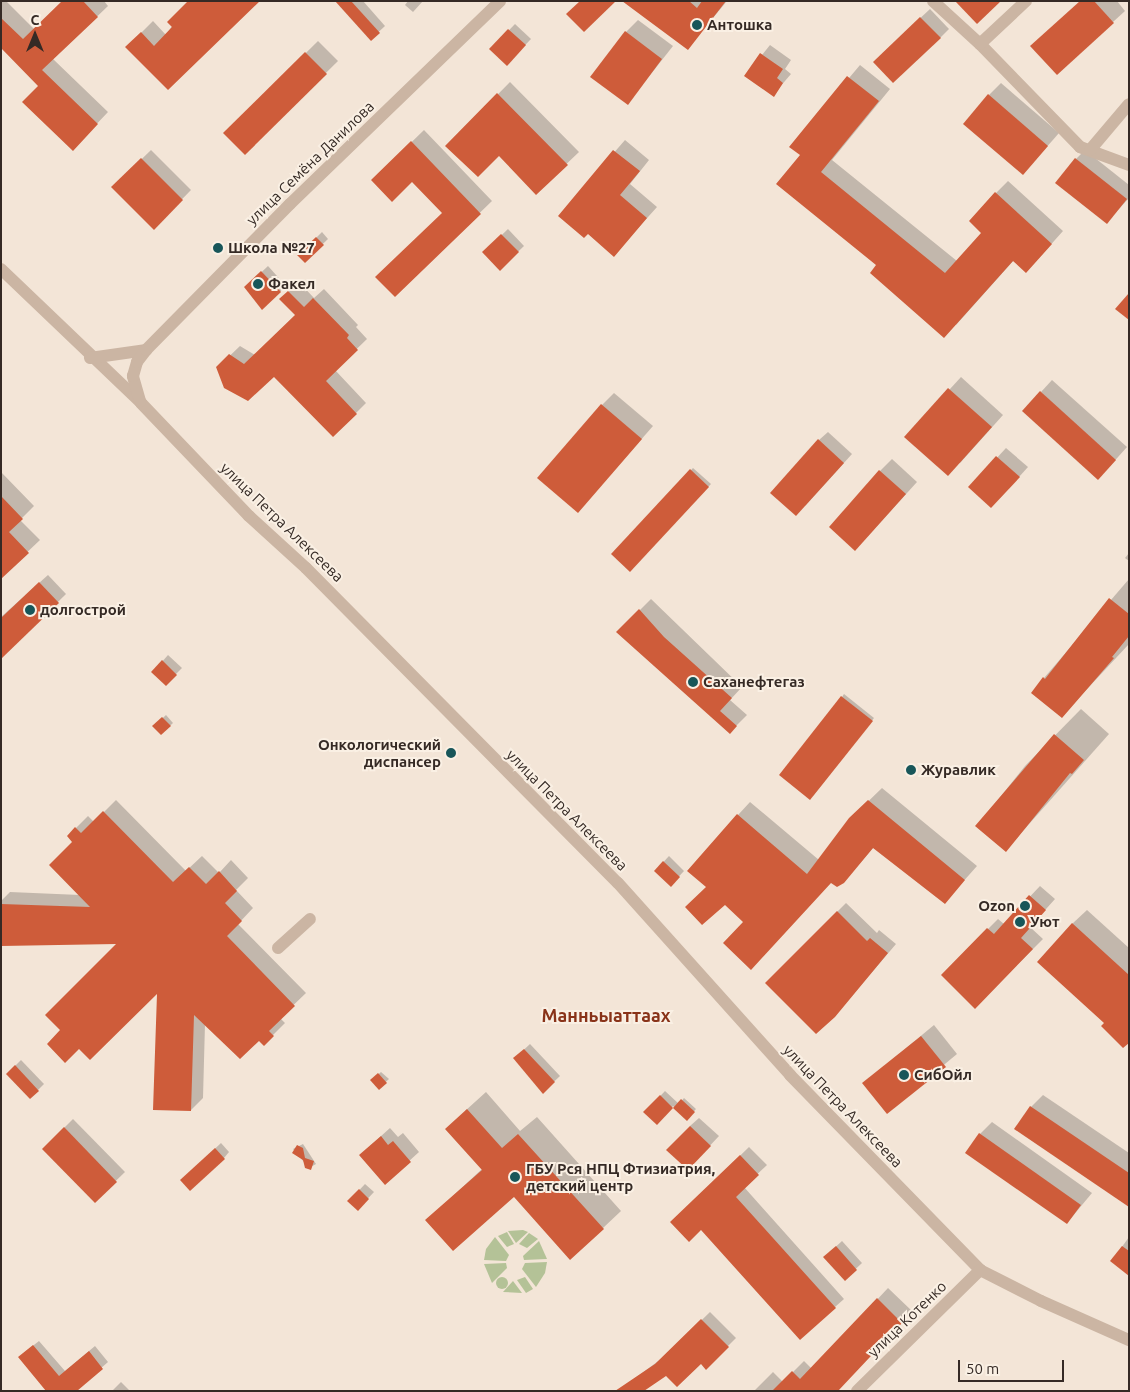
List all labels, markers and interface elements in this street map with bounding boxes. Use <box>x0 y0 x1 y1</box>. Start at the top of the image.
north arrow <box>10 10 60 60</box>
text: С <box>31 12 39 28</box>
place label: Антошка <box>707 16 772 34</box>
marker: Антошка <box>691 19 703 31</box>
street label: улица Семёна Данилова <box>242 97 378 229</box>
place label: Школа №27 <box>228 239 315 257</box>
marker: Школа №27 <box>212 242 224 254</box>
place label: Факел <box>268 275 315 293</box>
marker: Факел <box>252 278 264 290</box>
street label: улица Петра Алексеева <box>217 459 347 585</box>
place label: долгострой <box>40 601 126 619</box>
marker: долгострой <box>24 604 36 616</box>
place label: Саханефтегаз <box>703 673 805 691</box>
marker: Саханефтегаз <box>687 676 699 688</box>
place label: Онкологический диспансер <box>318 735 441 770</box>
street label: улица Петра Алексеева <box>503 746 631 874</box>
marker: Онкологический диспансер <box>445 747 457 759</box>
place label: Журавлик <box>921 761 996 779</box>
marker: Журавлик <box>905 764 917 776</box>
place label: Ozon <box>978 897 1015 915</box>
marker: Ozon <box>1019 900 1031 912</box>
place label: Уют <box>1030 913 1060 931</box>
marker: Уют <box>1014 916 1026 928</box>
district label: Манньыаттаах <box>541 1004 671 1026</box>
street label: улица Петра Алексеева <box>780 1041 906 1171</box>
place label: СибОйл <box>914 1066 972 1084</box>
marker: СибОйл <box>898 1069 910 1081</box>
place label: ГБУ Рся НПЦ Фтизиатрия, детский центр <box>526 1159 715 1194</box>
marker: ГБУ Рся НПЦ Фтизиатрия, детский центр <box>508 1170 522 1184</box>
street label: улица Котенко <box>864 1277 950 1361</box>
scale bar <box>960 1350 1066 1382</box>
text: 50 m <box>966 1360 999 1377</box>

